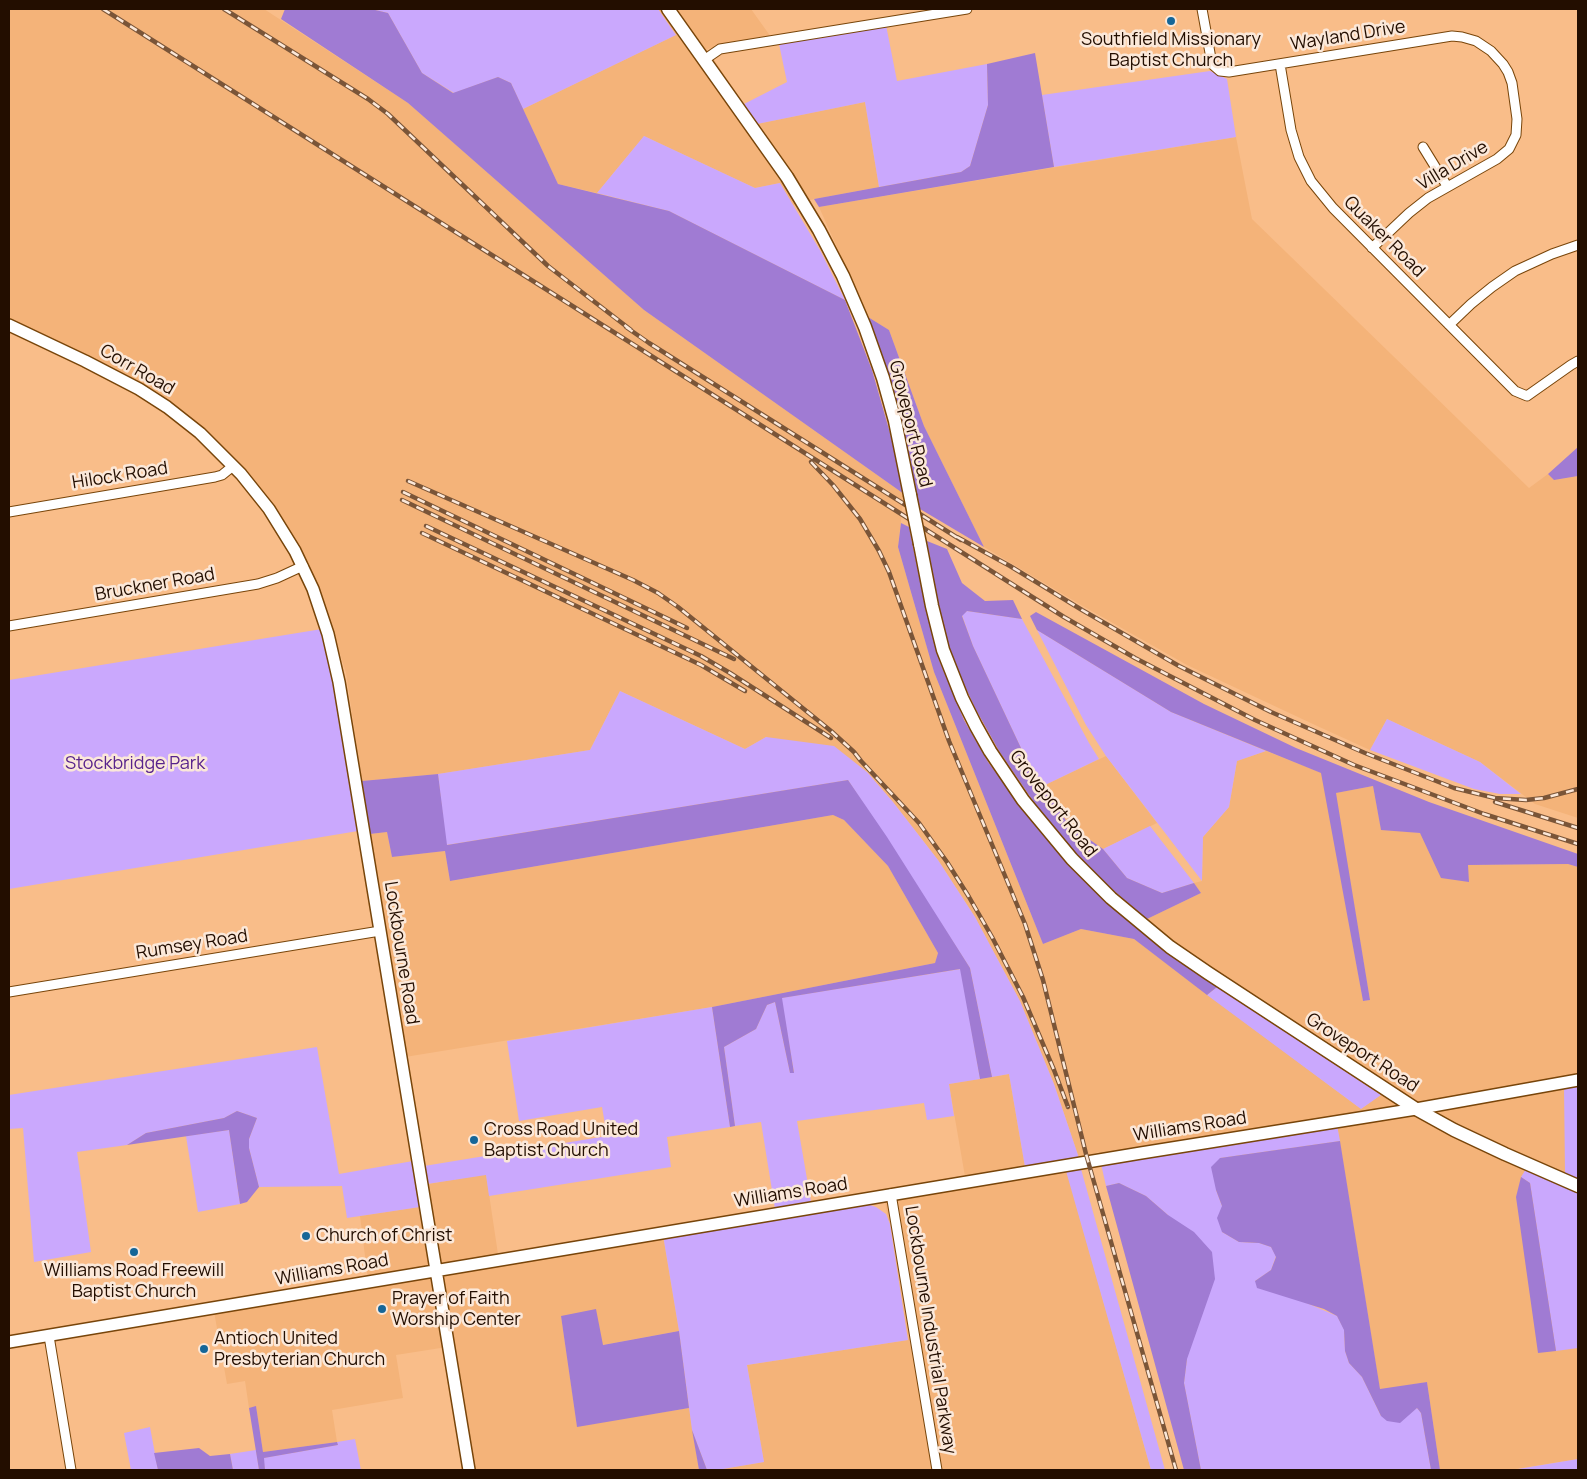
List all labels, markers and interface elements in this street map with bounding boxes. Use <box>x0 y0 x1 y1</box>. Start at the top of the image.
marker: Southfield Missionary Baptist Church <box>1165 15 1177 27</box>
street label: Wayland Drive <box>1289 16 1407 56</box>
place label: Southfield Missionary Baptist Church <box>1081 29 1261 72</box>
street label: Villa Drive <box>1414 136 1492 196</box>
street label: Quaker Road <box>1339 192 1429 282</box>
street label: Corr Road <box>96 340 178 400</box>
street label: Groveport Road <box>884 359 936 489</box>
street label: Hilock Road <box>71 458 169 494</box>
street label: Bruckner Road <box>94 564 216 606</box>
street label: Groveport Road <box>1005 746 1101 862</box>
park label: Stockbridge Park <box>65 753 205 775</box>
street label: Lockbourne Road <box>379 880 423 1026</box>
street label: Rumsey Road <box>135 926 249 964</box>
street label: Groveport Road <box>1302 1009 1422 1097</box>
street label: Williams Road <box>1132 1107 1248 1147</box>
place label: Cross Road United Baptist Church <box>484 1119 638 1162</box>
marker: Cross Road United Baptist Church <box>468 1134 480 1146</box>
street label: Williams Road <box>733 1173 849 1213</box>
street label: Lockbourne Industrial Parkway <box>900 1204 960 1456</box>
place label: Church of Christ <box>316 1225 452 1247</box>
marker: Church of Christ <box>300 1230 312 1242</box>
marker: Williams Road Freewill Baptist Church <box>128 1246 140 1258</box>
street label: Williams Road <box>274 1249 390 1291</box>
place label: Williams Road Freewill Baptist Church <box>44 1260 224 1302</box>
place label: Prayer of Faith Worship Center <box>392 1288 521 1330</box>
marker: Prayer of Faith Worship Center <box>376 1303 388 1315</box>
place label: Antioch United Presbyterian Church <box>214 1328 385 1370</box>
marker: Antioch United Presbyterian Church <box>198 1343 210 1355</box>

